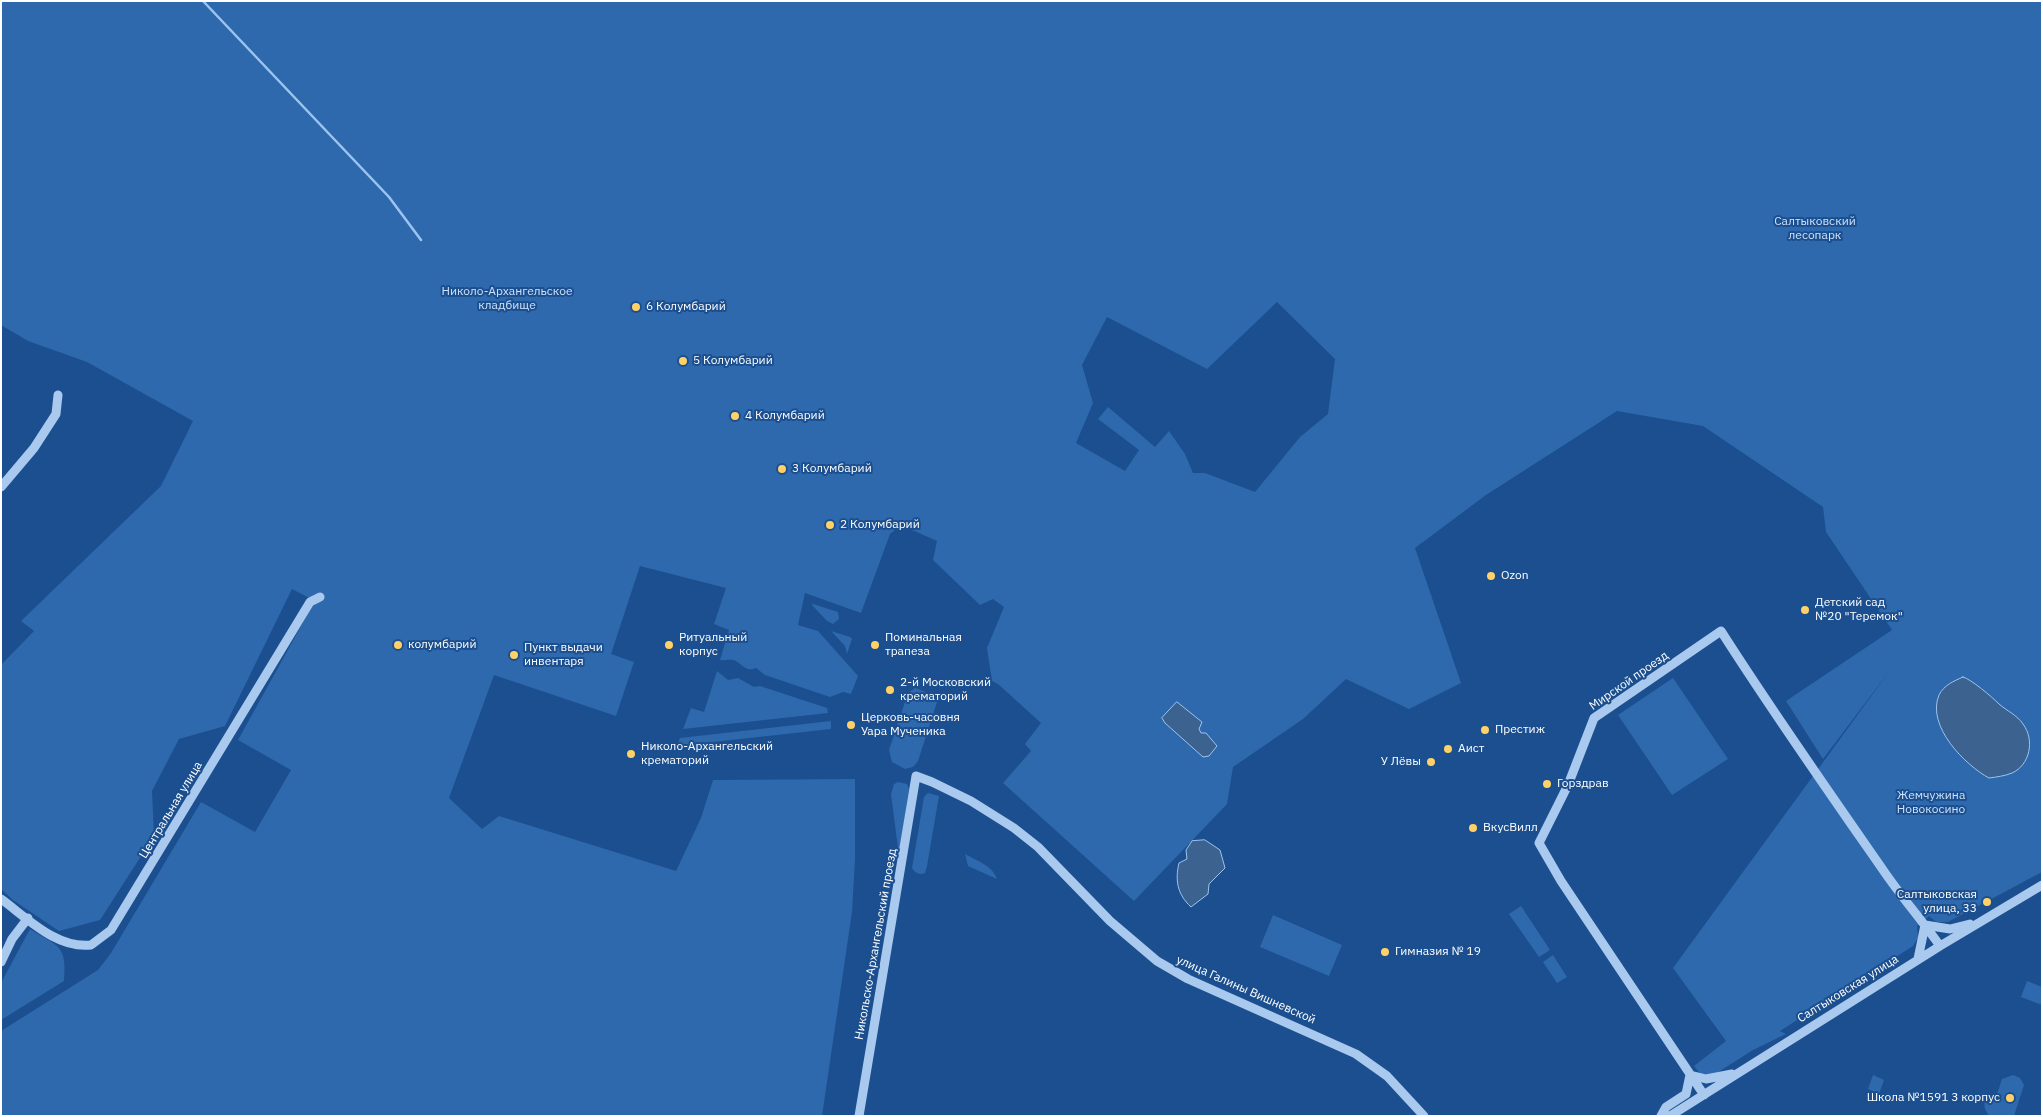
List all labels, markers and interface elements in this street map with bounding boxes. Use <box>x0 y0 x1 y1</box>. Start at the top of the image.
park label: Салтыковский лесопарк <box>1774 215 1856 243</box>
park label: Николо-Архангельское кладбище <box>441 285 573 313</box>
place label: 6 Колумбарий <box>646 300 726 314</box>
marker: 6 Колумбарий <box>630 301 642 313</box>
place label: 5 Колумбарий <box>693 354 773 368</box>
marker: 5 Колумбарий <box>677 355 689 367</box>
place label: 4 Колумбарий <box>745 409 825 423</box>
marker: 4 Колумбарий <box>729 410 741 422</box>
place label: 3 Колумбарий <box>792 462 872 476</box>
marker: 3 Колумбарий <box>776 463 788 475</box>
place label: 2 Колумбарий <box>840 518 920 532</box>
marker: 2 Колумбарий <box>824 519 836 531</box>
place label: Ozon <box>1501 569 1528 583</box>
marker: Ozon <box>1485 570 1497 582</box>
place label: Детский сад №20 "Теремок" <box>1815 596 1903 624</box>
marker: Детский сад №20 "Теремок" <box>1799 604 1811 616</box>
place label: Ритуальный корпус <box>679 631 747 659</box>
place label: Поминальная трапеза <box>885 631 962 659</box>
place label: колумбарий <box>408 638 476 652</box>
marker: колумбарий <box>392 639 404 651</box>
marker: Ритуальный корпус <box>663 639 675 651</box>
marker: Поминальная трапеза <box>869 639 881 651</box>
place label: Пункт выдачи инвентаря <box>524 641 603 669</box>
street label: Мирской проезд <box>1587 648 1671 714</box>
marker: Пункт выдачи инвентаря <box>508 649 520 661</box>
place label: 2-й Московский крематорий <box>900 676 991 704</box>
marker: 2-й Московский крематорий <box>884 684 896 696</box>
place label: Церковь-часовня Уара Мученика <box>861 711 960 739</box>
marker: Церковь-часовня Уара Мученика <box>845 719 857 731</box>
place label: Престиж <box>1495 723 1545 737</box>
marker: Престиж <box>1479 724 1491 736</box>
place label: Николо-Архангельский крематорий <box>641 740 773 768</box>
place label: Аист <box>1458 742 1484 756</box>
marker: Аист <box>1442 743 1454 755</box>
marker: Николо-Архангельский крематорий <box>625 748 637 760</box>
place label: У Лёвы <box>1381 755 1421 769</box>
marker: У Лёвы <box>1425 756 1437 768</box>
street label: Центральная улица <box>136 759 206 861</box>
place label: Горздрав <box>1557 777 1609 791</box>
marker: Горздрав <box>1541 778 1553 790</box>
park label: Жемчужина Новокосино <box>1897 789 1965 817</box>
place label: ВкусВилл <box>1483 821 1538 835</box>
marker: ВкусВилл <box>1467 822 1479 834</box>
street label: Никольско-Архангельский проезд <box>852 847 900 1041</box>
place label: Салтыковская улица, 33 <box>1897 888 1977 916</box>
marker: Салтыковская улица, 33 <box>1981 896 1993 908</box>
place label: Гимназия № 19 <box>1395 945 1481 959</box>
marker: Гимназия № 19 <box>1379 946 1391 958</box>
street label: Салтыковская улица <box>1795 952 1901 1026</box>
street label: улица Галины Вишневской <box>1174 953 1318 1027</box>
place label: Школа №1591 3 корпус <box>1867 1091 2000 1105</box>
marker: Школа №1591 3 корпус <box>2004 1092 2016 1104</box>

